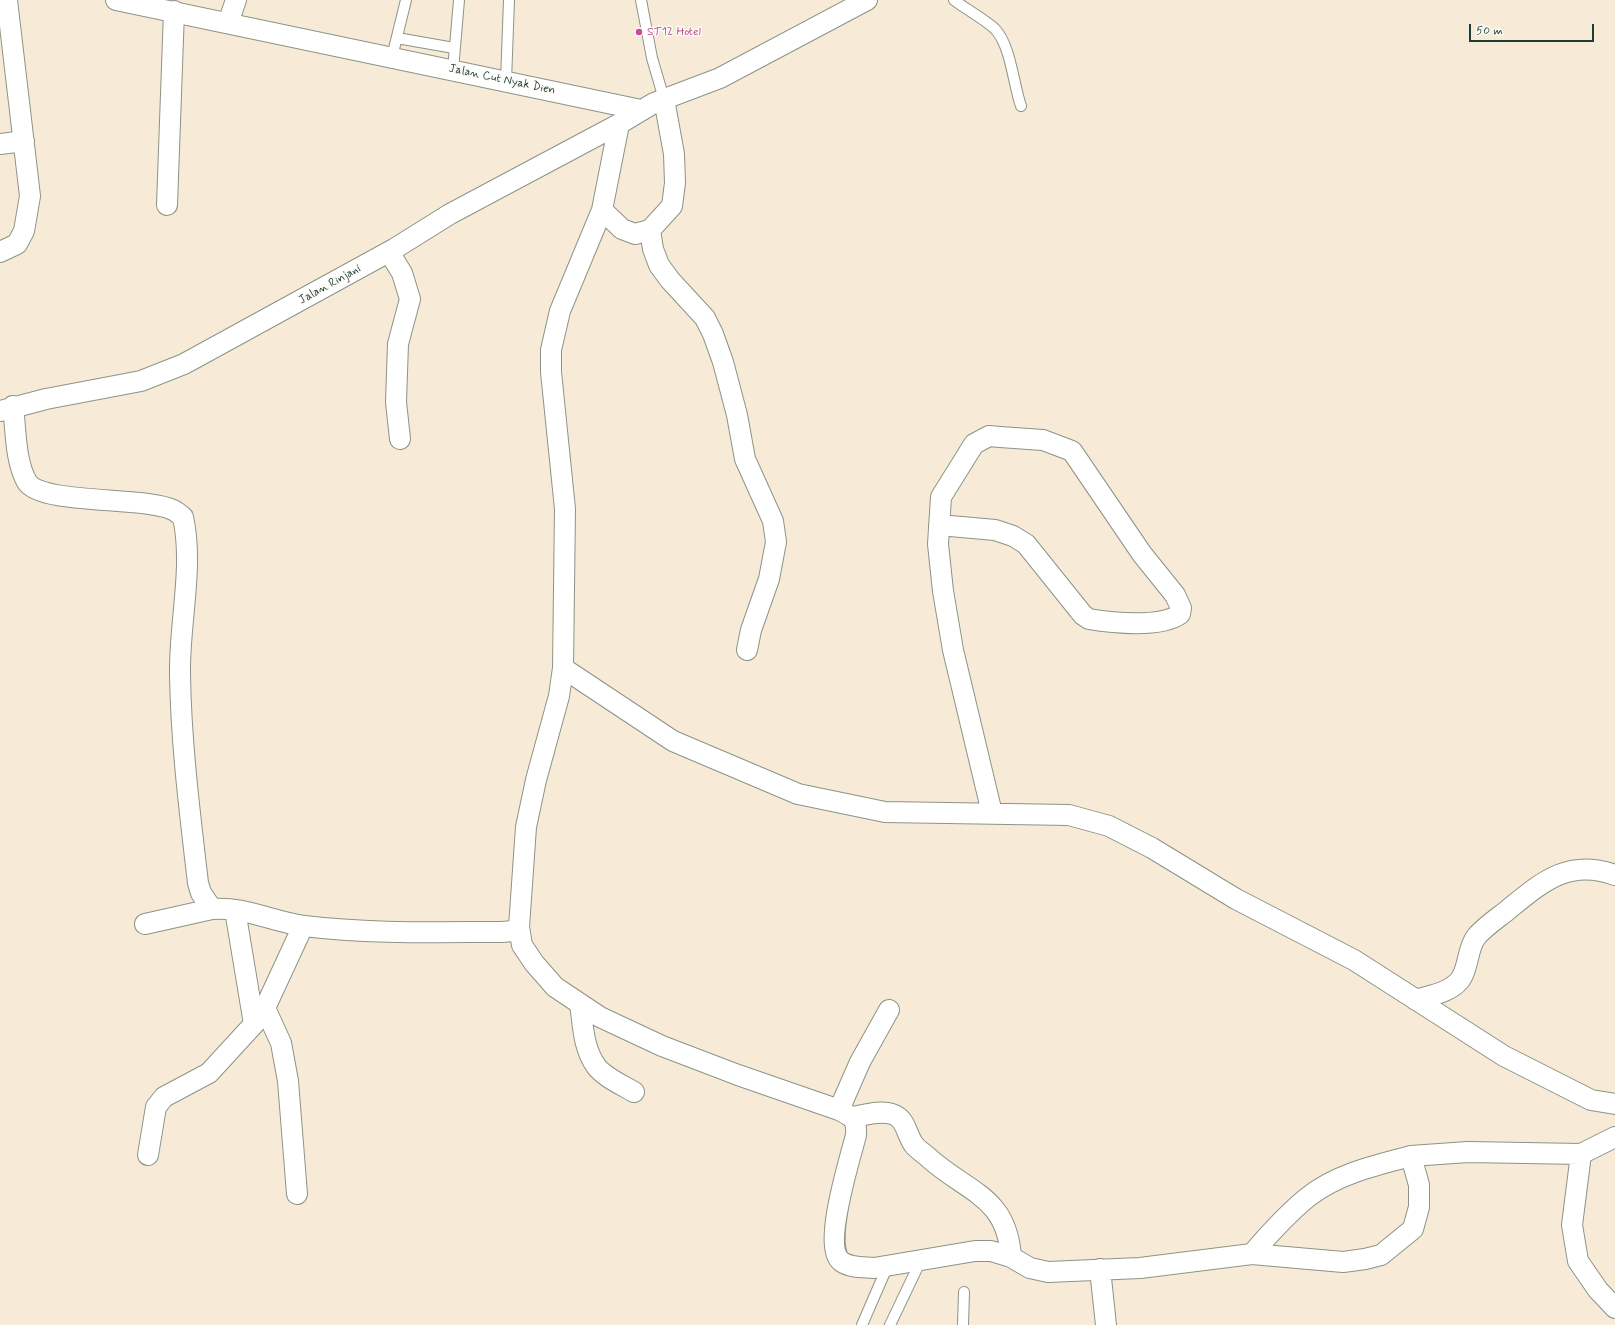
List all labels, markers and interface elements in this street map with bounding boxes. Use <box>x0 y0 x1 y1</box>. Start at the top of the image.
scale bar <box>1471 16 1596 42</box>
text: 50 m <box>1476 23 1503 39</box>
place label: ST12 Hotel <box>647 25 701 39</box>
marker: ST12 Hotel <box>634 27 644 37</box>
street label: Jalan Cut Nyak Dien <box>447 62 557 98</box>
street label: Jalan Rinjani <box>296 262 364 308</box>

